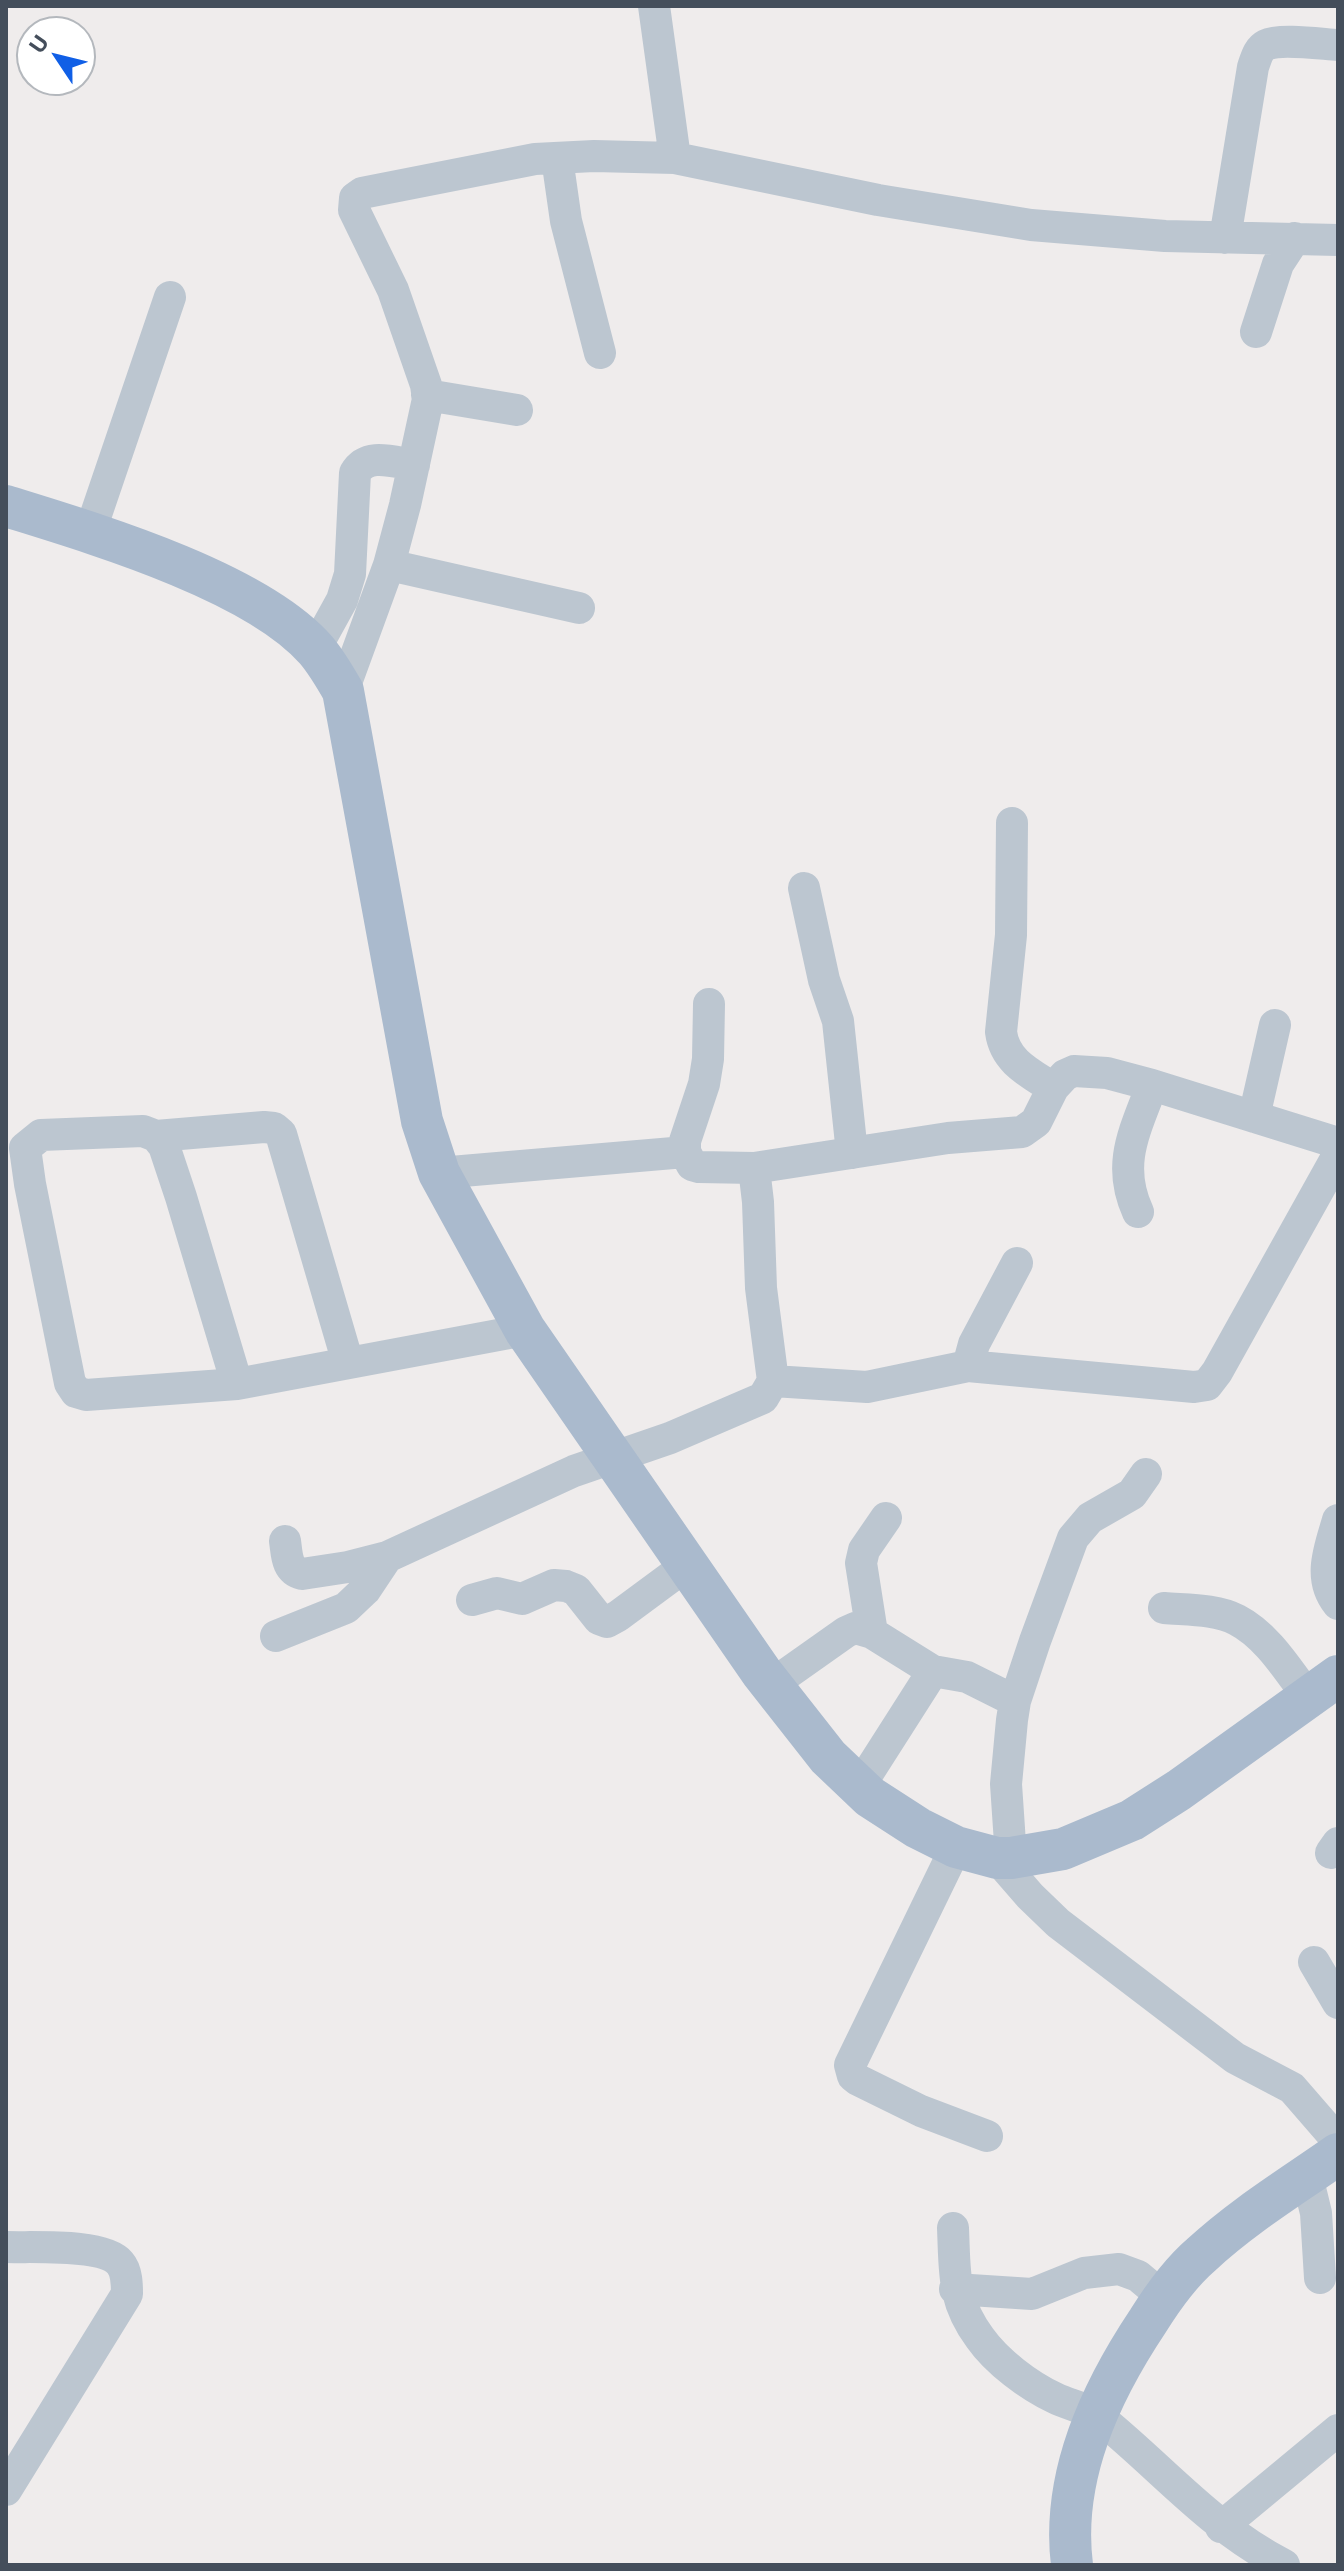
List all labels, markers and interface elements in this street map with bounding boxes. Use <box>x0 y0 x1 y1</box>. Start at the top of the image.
north arrow <box>16 16 96 96</box>
text: U <box>21 28 55 59</box>

